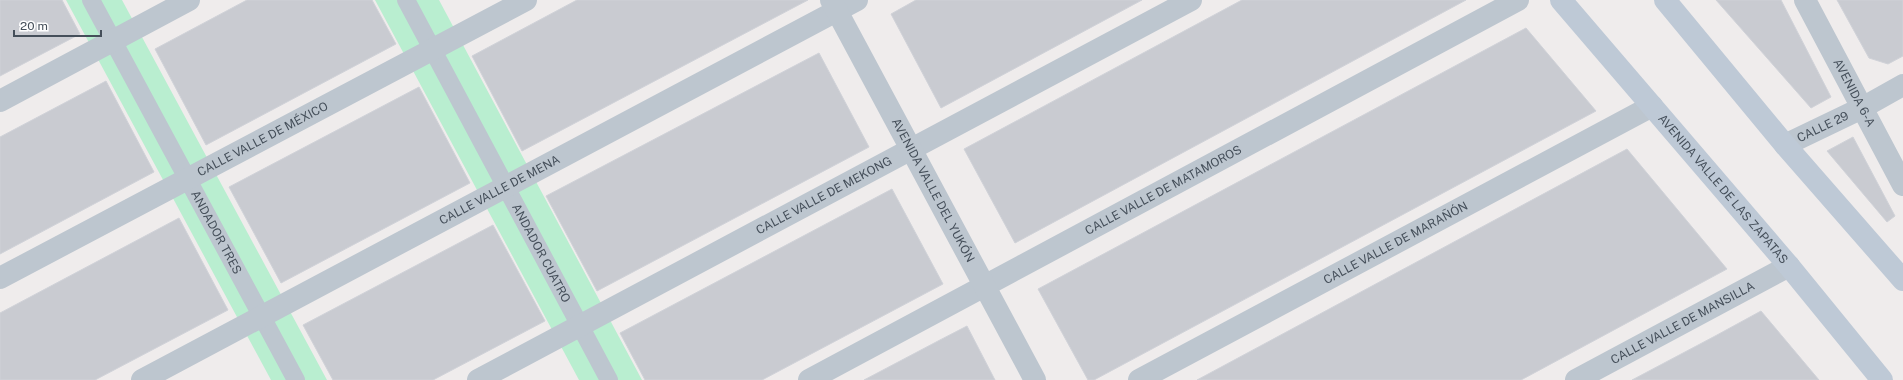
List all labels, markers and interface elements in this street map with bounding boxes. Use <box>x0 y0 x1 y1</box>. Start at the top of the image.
scale bar <box>14 12 101 38</box>
text: 20 m <box>20 19 48 33</box>
street label: AVENIDA 6-A <box>1830 56 1878 130</box>
street label: CALLE VALLE DE MÉXICO <box>195 99 331 179</box>
street label: CALLE 29 <box>1795 108 1851 145</box>
street label: AVENIDA VALLE DE LAS ZAPATAS <box>1655 112 1791 267</box>
street label: AVENIDA VALLE DEL YUKÓN <box>889 116 978 265</box>
street label: CALLE VALLE DE MATAMOROS <box>1083 142 1244 238</box>
street label: CALLE VALLE DE MENA <box>437 152 563 228</box>
street label: CALLE VALLE DE MEKONG <box>754 154 894 238</box>
street label: ANDADOR TRES <box>188 188 245 277</box>
street label: CALLE VALLE DE MARAÑÓN <box>1321 199 1470 287</box>
street label: ANDADOR CUATRO <box>509 201 573 305</box>
street label: CALLE VALLE DE MANSILLA <box>1608 279 1757 367</box>

